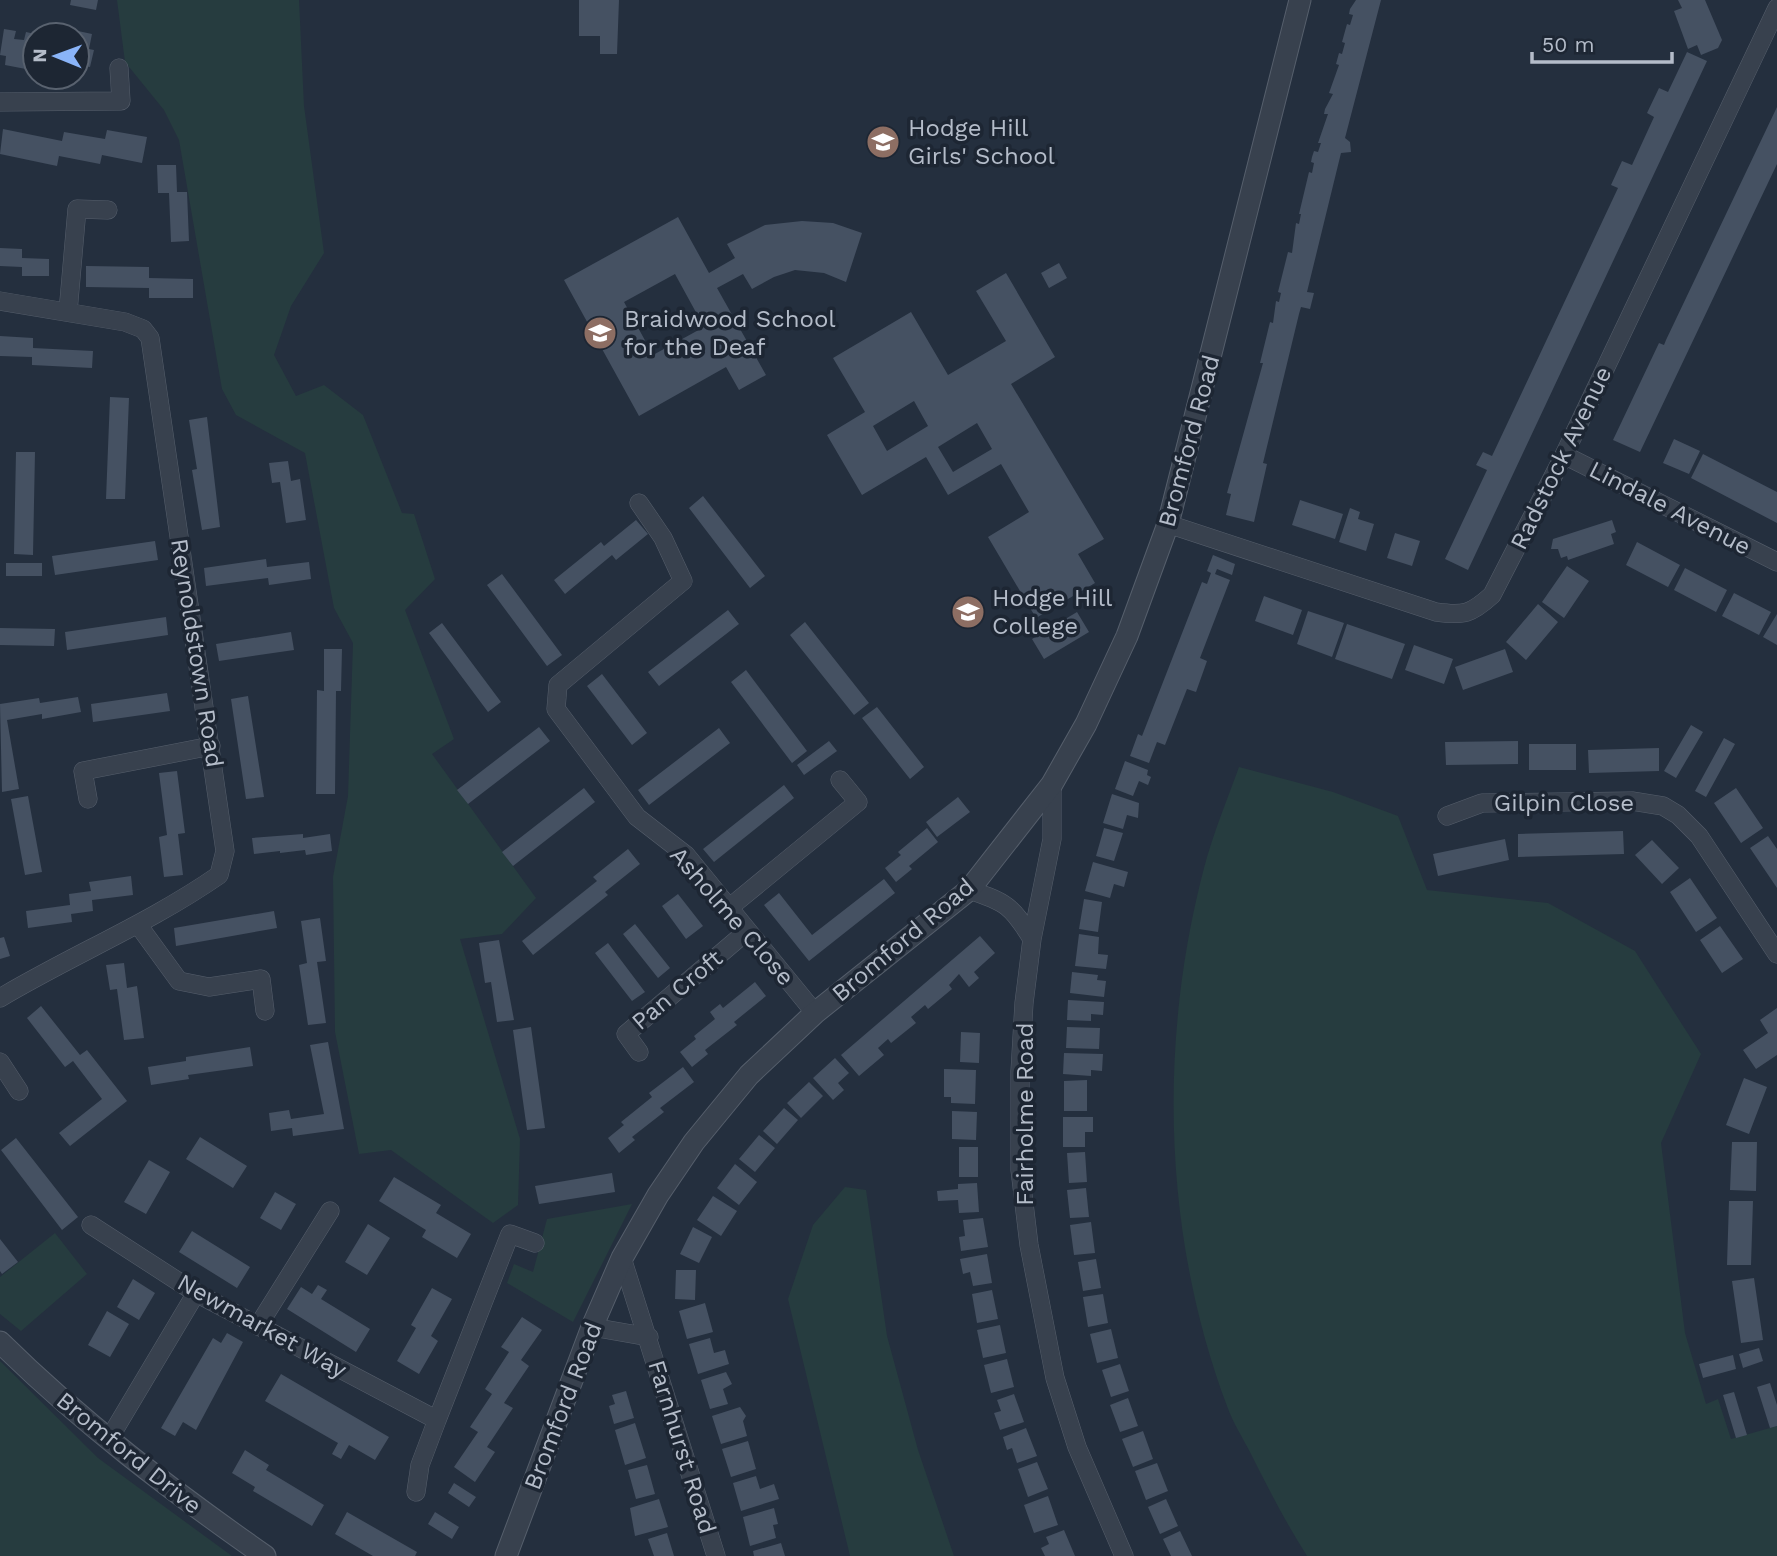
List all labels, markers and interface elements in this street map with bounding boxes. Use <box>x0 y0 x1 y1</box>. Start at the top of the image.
north arrow <box>21 21 91 91</box>
scale bar <box>1532 21 1672 65</box>
text: 50 m <box>1542 32 1594 57</box>
text: N <box>28 48 51 63</box>
place label: Hodge Hill Girls' School <box>908 114 1056 170</box>
school or university icon: Hodge Hill Girls' School <box>864 123 902 161</box>
place label: Braidwood School for the Deaf <box>624 305 836 361</box>
school or university icon: Braidwood School for the Deaf <box>581 314 619 352</box>
street label: Bromford Road <box>1153 352 1225 530</box>
street label: Radstock Avenue <box>1505 362 1617 554</box>
street label: Lindale Avenue <box>1585 455 1755 561</box>
street label: Reynoldstown Road <box>165 537 229 769</box>
place label: Hodge Hill College <box>992 584 1113 640</box>
school or university icon: Hodge Hill College <box>949 593 987 631</box>
street label: Gilpin Close <box>1494 789 1634 817</box>
street label: Asholme Close <box>664 841 800 991</box>
street label: Bromford Road <box>826 872 980 1008</box>
street label: Pan Croft <box>626 944 728 1036</box>
street label: Fairholme Road <box>1011 1022 1039 1206</box>
street label: Newmarket Way <box>173 1268 352 1384</box>
street label: Bromford Road <box>518 1318 608 1494</box>
street label: Farnhurst Road <box>642 1357 722 1537</box>
street label: Bromford Drive <box>51 1386 207 1520</box>

